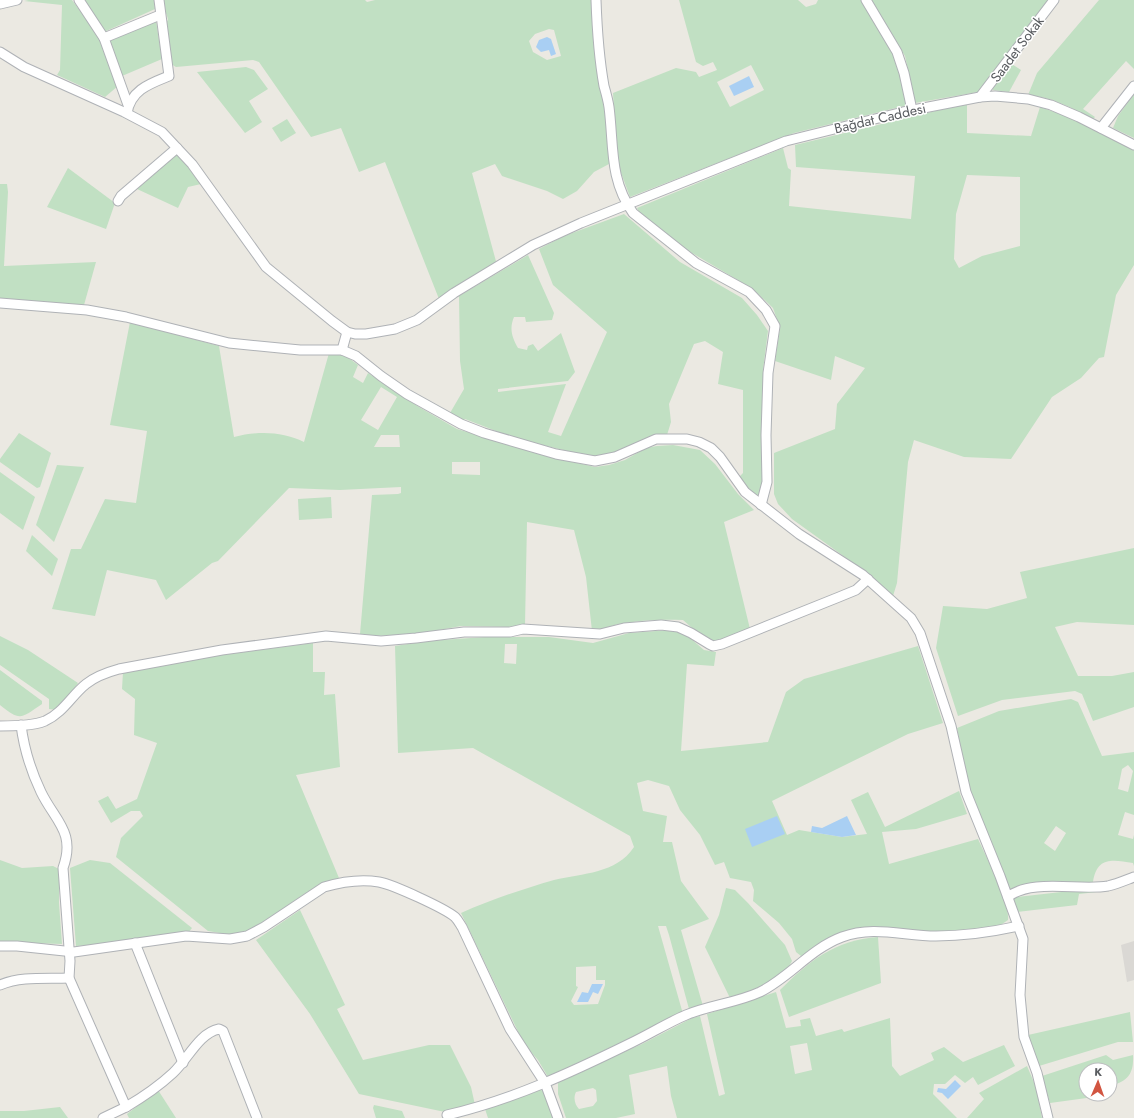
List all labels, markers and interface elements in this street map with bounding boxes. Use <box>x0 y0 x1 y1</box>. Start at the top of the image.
street label: Saadet Sokak <box>985 11 1049 86</box>
street label: Bağdat Caddesi <box>832 98 928 138</box>
north arrow <box>1078 1062 1118 1102</box>
text: K <box>1094 1064 1103 1080</box>

